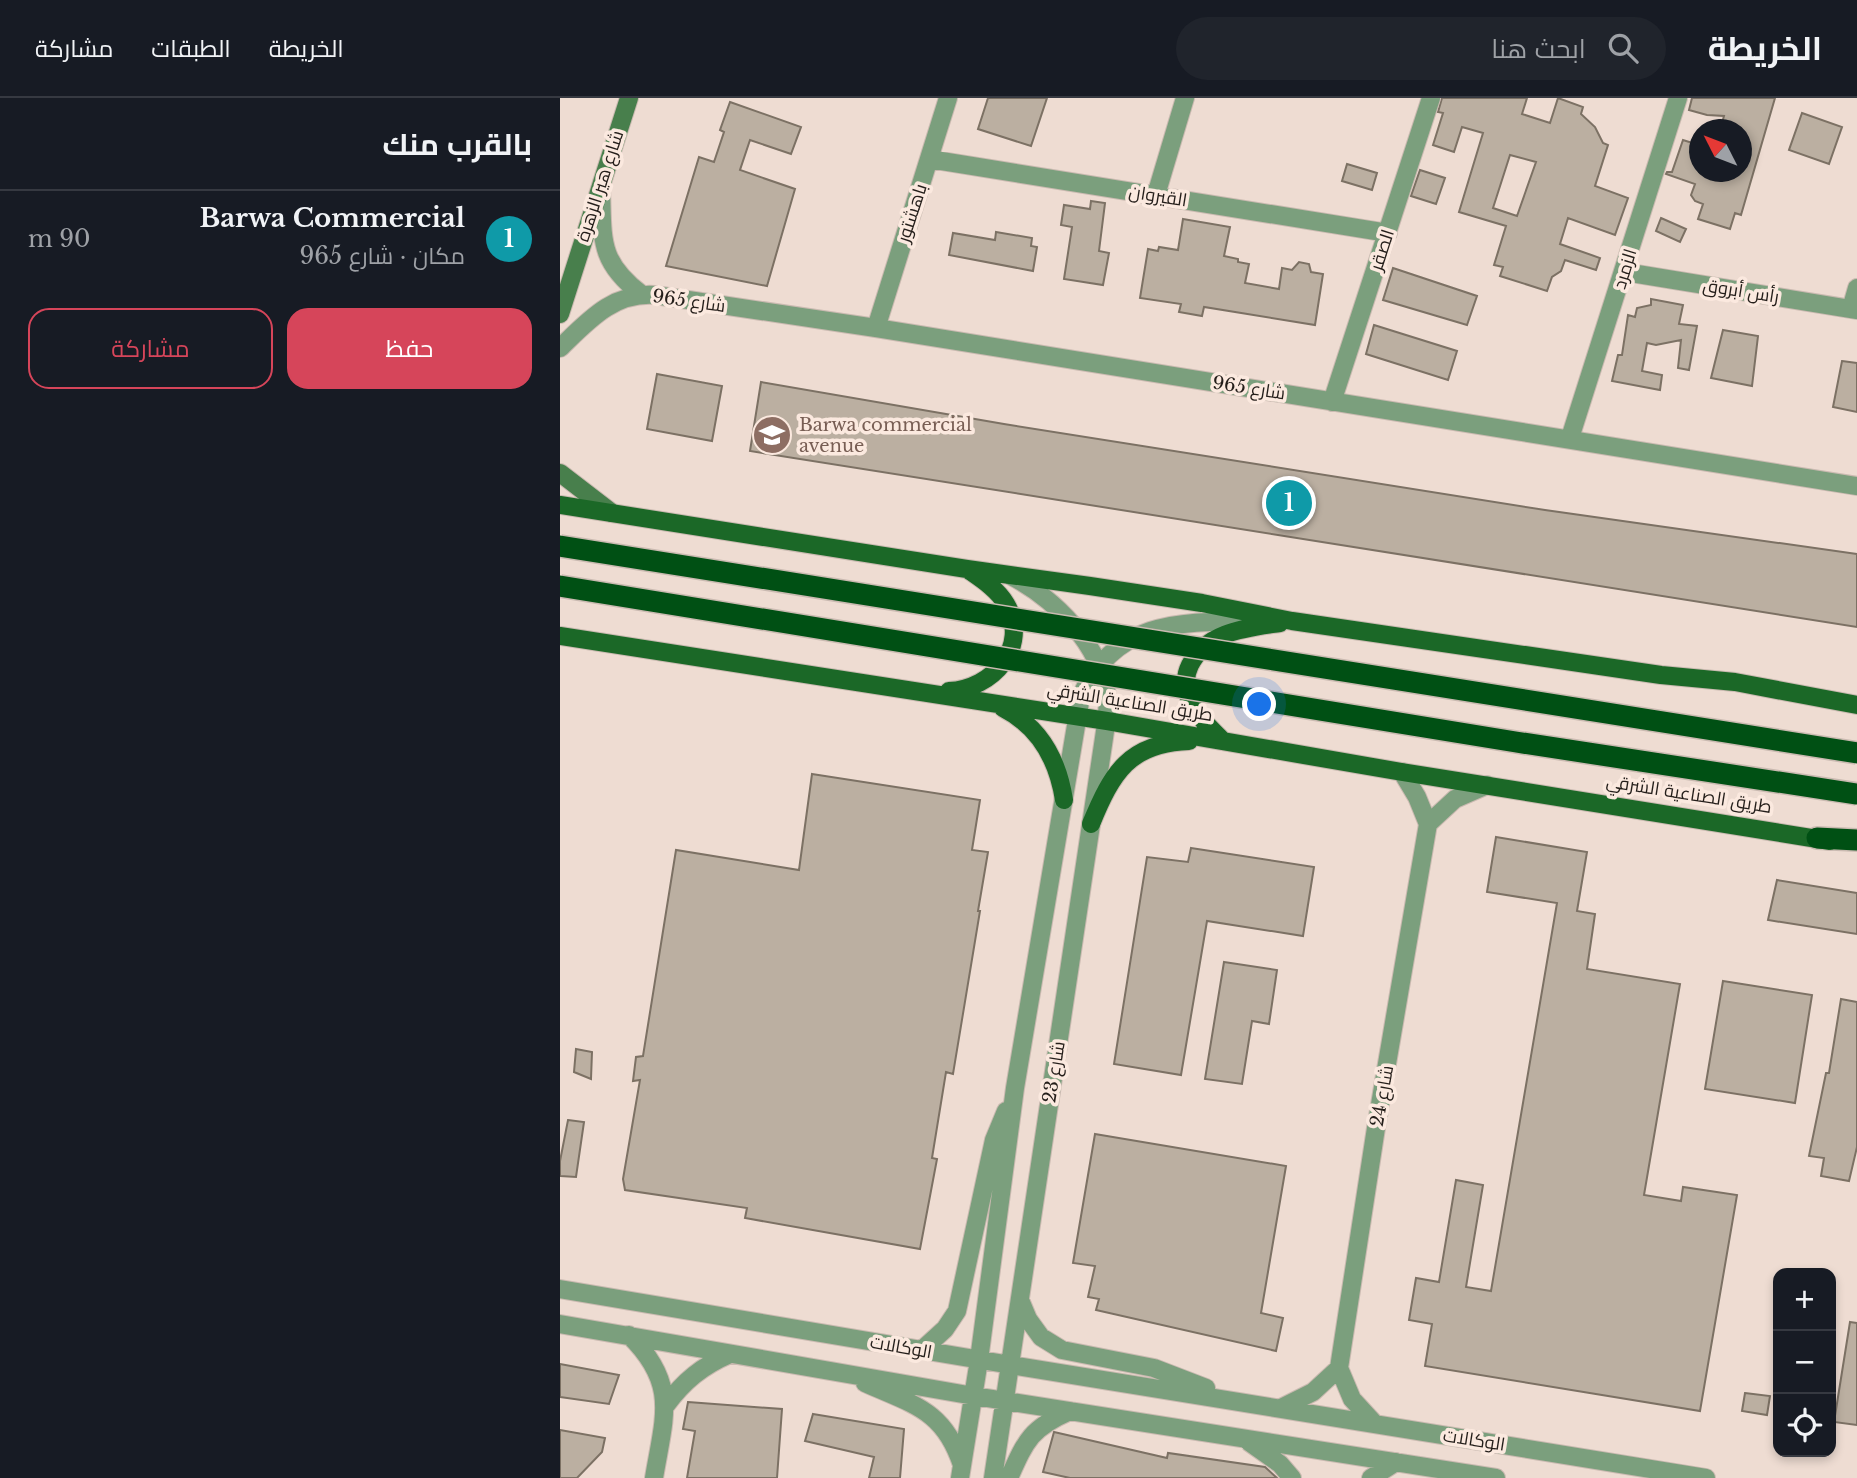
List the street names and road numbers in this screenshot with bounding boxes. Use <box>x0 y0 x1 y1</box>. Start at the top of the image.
street label: شارع هير الزهرة <box>572 128 629 245</box>
street label: باهشتور <box>892 181 932 246</box>
street label: القيروان <box>1127 181 1189 211</box>
street label: الصقر <box>1365 227 1399 274</box>
street label: الزمرد <box>1609 246 1641 292</box>
street label: رأس أبروق <box>1701 274 1781 309</box>
street label: شارع 965 <box>651 285 727 318</box>
street label: شارع 965 <box>1211 371 1287 406</box>
street label: طريق الصناعية الشرقي <box>1045 678 1214 729</box>
street label: طريق الصناعية الشرقي <box>1604 770 1773 821</box>
street label: شارع 23 <box>1038 1040 1071 1105</box>
street label: شارع 24 <box>1366 1064 1399 1128</box>
street label: الوكالات <box>868 1331 934 1363</box>
street label: الوكالات <box>1441 1424 1507 1456</box>

